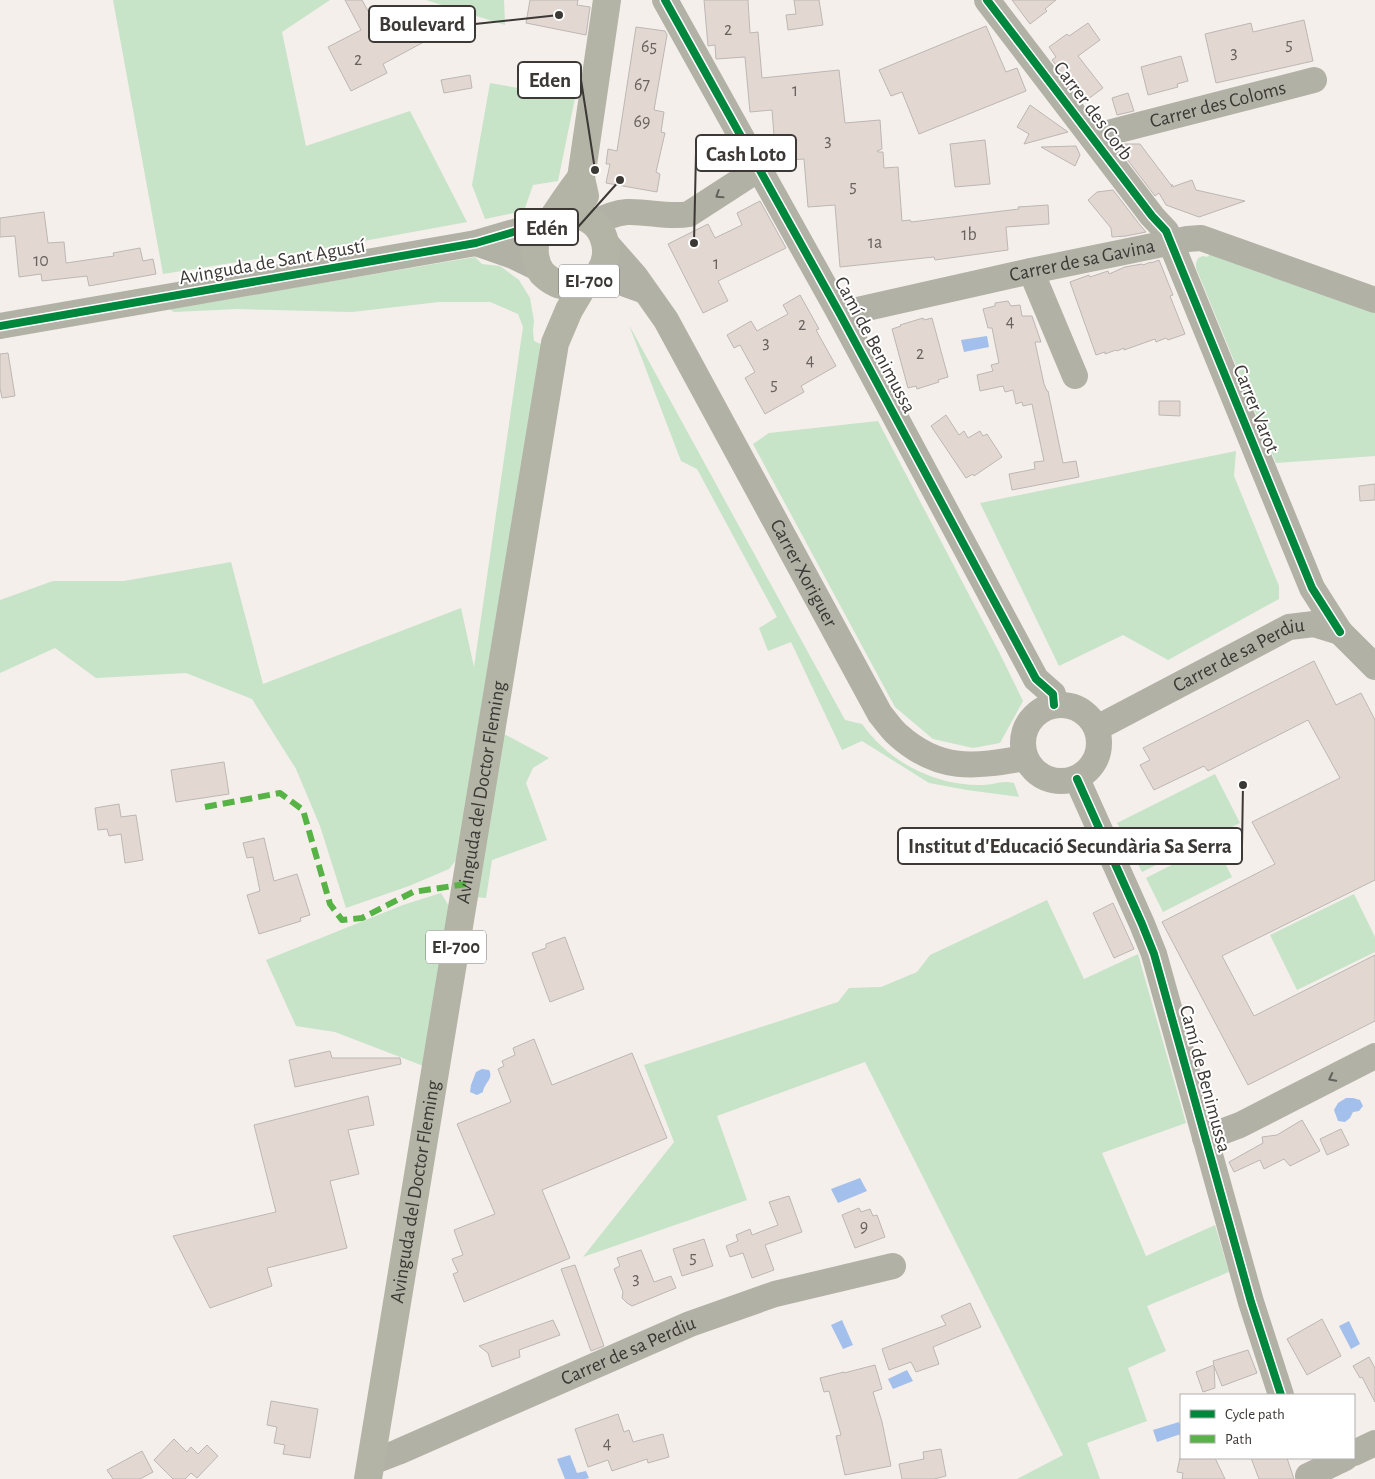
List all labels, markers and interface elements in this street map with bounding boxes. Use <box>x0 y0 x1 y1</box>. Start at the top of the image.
callout: Boulevard <box>369 6 475 42</box>
text: Boulevard <box>379 14 465 35</box>
house number: 2 <box>724 21 732 39</box>
house number: 5 <box>1285 36 1293 54</box>
house number: 65 <box>641 38 657 56</box>
house number: 3 <box>1230 44 1238 62</box>
house number: 2 <box>354 51 362 69</box>
street label: Carrer des Corb <box>1050 58 1136 164</box>
callout: Eden <box>518 62 581 98</box>
text: Eden <box>529 70 571 91</box>
house number: 67 <box>634 76 650 94</box>
street label: Carrer des Coloms <box>1148 78 1288 132</box>
house number: 1 <box>792 82 798 100</box>
house number: 69 <box>634 113 650 131</box>
house number: 3 <box>824 132 832 150</box>
callout: Cash Loto <box>696 135 796 171</box>
text: Cash Loto <box>706 144 786 165</box>
house number: 5 <box>849 178 857 196</box>
one-way arrow <box>715 188 724 198</box>
callout: Edén <box>515 209 578 245</box>
text: Edén <box>526 218 568 239</box>
house number: 1b <box>961 226 977 244</box>
house number: 1a <box>868 234 882 252</box>
street label: Avinguda de Sant Agustí <box>177 236 367 288</box>
street label: Carrer de sa Gavina <box>1008 236 1157 286</box>
house number: 10 <box>33 252 49 270</box>
house number: 1 <box>713 255 719 273</box>
road number: EI-700 <box>559 264 619 298</box>
street label: Camí de Benimussa <box>831 273 919 417</box>
house number: 4 <box>1006 313 1015 331</box>
house number: 2 <box>798 316 806 334</box>
house number: 3 <box>762 334 770 352</box>
house number: 2 <box>916 345 924 363</box>
house number: 4 <box>806 352 815 370</box>
street label: Carrer Varot <box>1229 362 1283 457</box>
house number: 5 <box>770 376 778 394</box>
street label: Carrer Xoriguer <box>766 516 841 631</box>
street label: Carrer de sa Perdiu <box>1170 615 1306 696</box>
street label: Avinguda del Doctor Fleming <box>453 679 509 905</box>
callout: Institut d'Educació Secundària Sa Serra <box>898 828 1242 864</box>
text: Institut d'Educació Secundària Sa Serra <box>908 836 1232 857</box>
road number: EI-700 <box>426 930 486 964</box>
street label: Camí de Benimussa <box>1176 1003 1234 1155</box>
one-way arrow <box>1328 1072 1337 1082</box>
street label: Avinguda del Doctor Fleming <box>387 1079 443 1305</box>
house number: 9 <box>860 1218 868 1236</box>
house number: 5 <box>689 1249 697 1267</box>
house number: 3 <box>632 1270 640 1288</box>
street label: Carrer de sa Perdiu <box>558 1313 698 1389</box>
legend <box>1180 1394 1355 1459</box>
text: Cycle path <box>1225 1407 1285 1422</box>
text: Path <box>1225 1432 1252 1447</box>
house number: 4 <box>603 1435 612 1453</box>

